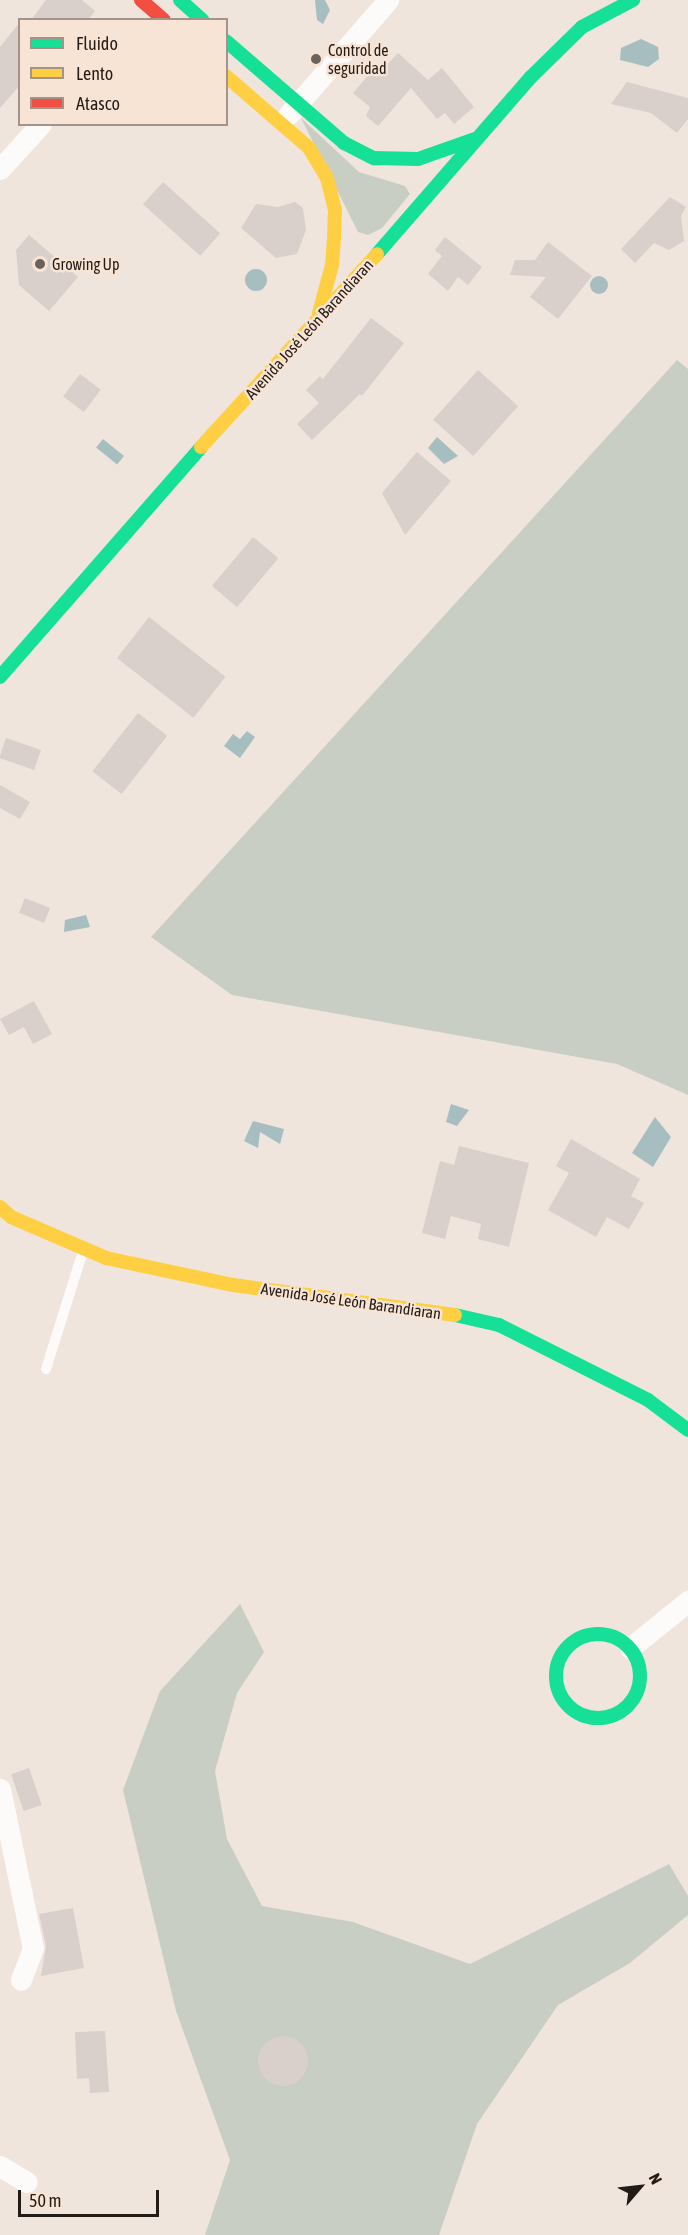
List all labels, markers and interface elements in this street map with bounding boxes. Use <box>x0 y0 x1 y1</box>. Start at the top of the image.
legend <box>18 18 228 126</box>
text: Fluido <box>76 33 118 54</box>
place label: Control de seguridad <box>328 40 389 78</box>
marker: Control de seguridad <box>309 52 323 66</box>
text: Lento <box>76 63 113 84</box>
text: Atasco <box>76 93 120 114</box>
place label: Growing Up <box>52 254 120 274</box>
street label: Avenida José León Barandiaran <box>241 255 377 403</box>
marker: Growing Up <box>33 257 47 271</box>
street label: Avenida José León Barandiaran <box>260 1279 442 1323</box>
north arrow <box>610 2157 670 2217</box>
text: N <box>646 2170 666 2187</box>
scale bar <box>21 2178 162 2216</box>
text: 50 m <box>29 2190 61 2211</box>

